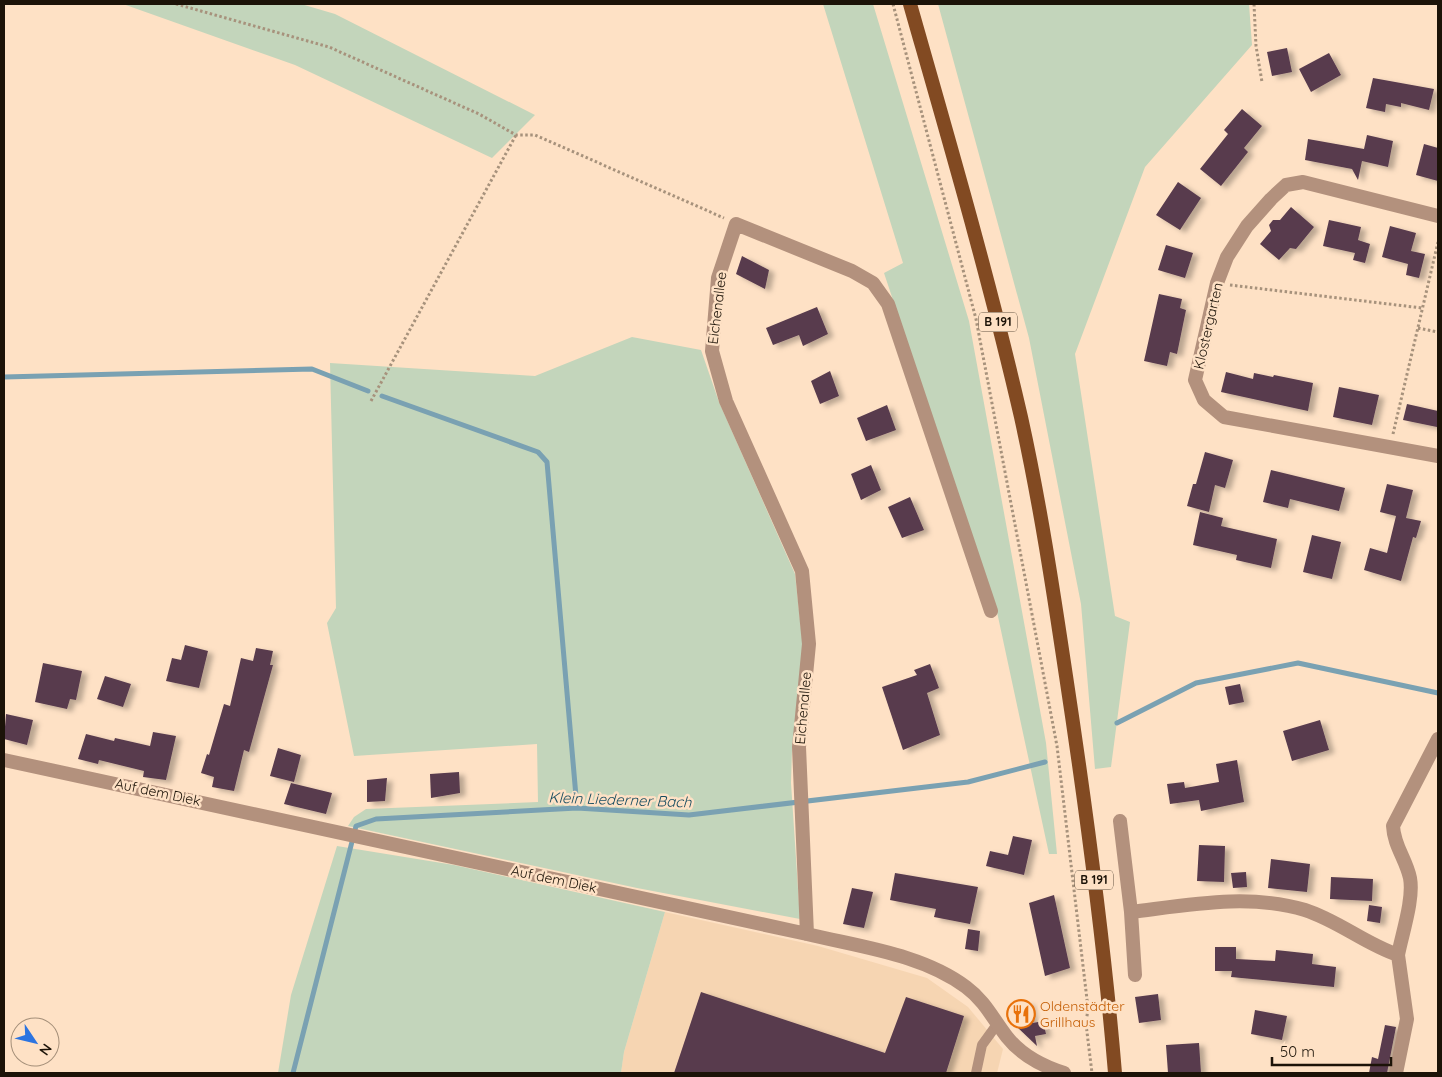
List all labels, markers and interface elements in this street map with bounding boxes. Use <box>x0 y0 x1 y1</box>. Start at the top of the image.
street label: Eichenallee <box>704 271 730 345</box>
street label: Klostergarten <box>1189 281 1227 371</box>
road number: B 191 <box>979 313 1017 332</box>
street label: Eichenallee <box>791 671 815 745</box>
street label: Auf dem Diek <box>113 774 203 810</box>
water label: Klein Liederner Bach <box>548 788 692 812</box>
street label: Auf dem Diek <box>509 861 599 897</box>
road number: B 191 <box>1075 870 1113 890</box>
place label: Oldenstädter Grillhaus <box>1040 997 1125 1031</box>
restaurant icon: Oldenstädter Grillhaus <box>1006 999 1036 1029</box>
north arrow <box>10 1017 60 1067</box>
scale bar <box>1272 1034 1391 1066</box>
text: N <box>35 1040 56 1059</box>
text: 50 m <box>1280 1042 1315 1061</box>

